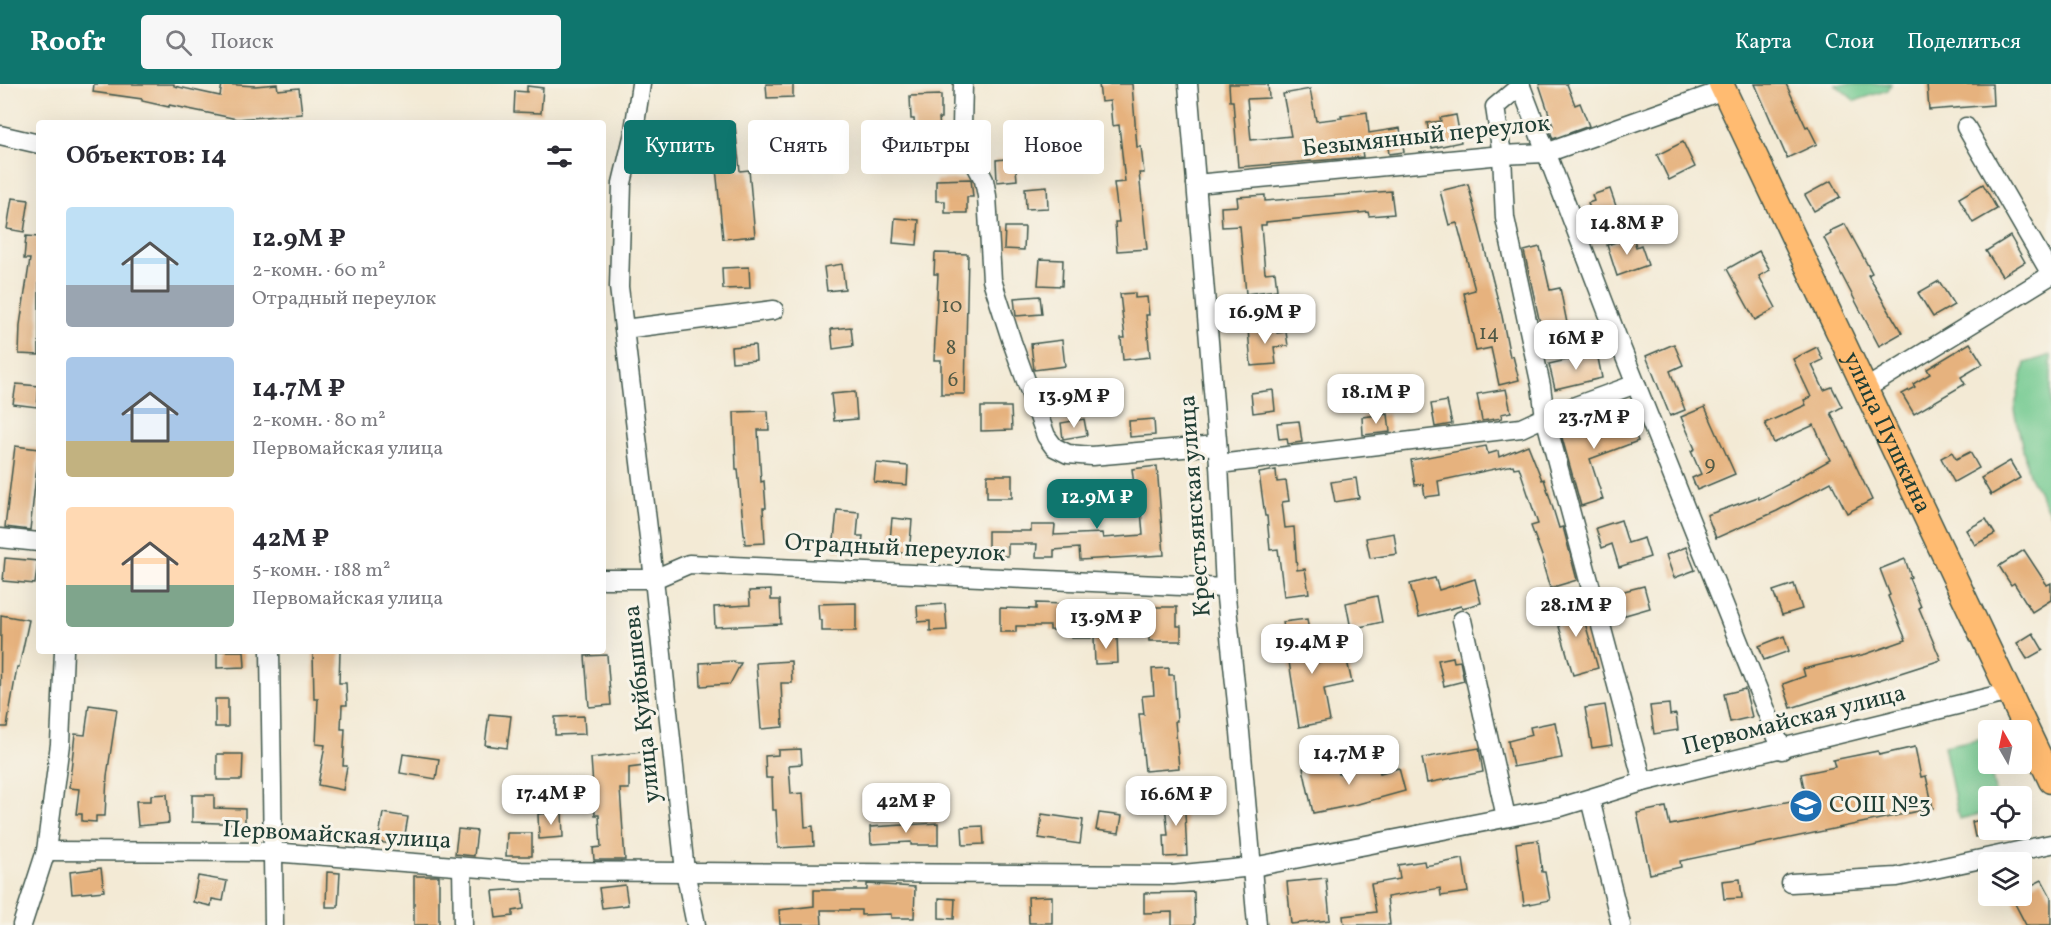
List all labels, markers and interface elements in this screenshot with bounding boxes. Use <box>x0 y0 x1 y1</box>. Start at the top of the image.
search box <box>141 15 561 69</box>
text: Roofr <box>30 23 105 62</box>
icon: search <box>162 26 195 59</box>
text: Поиск <box>210 27 273 58</box>
text: Карта <box>1735 28 1792 57</box>
text: Слои <box>1825 28 1874 57</box>
text: Поделиться <box>1907 28 2021 57</box>
street label: Безымянный переулок <box>1300 107 1552 167</box>
chip: Купить <box>624 120 736 174</box>
chip: Снять <box>748 120 849 174</box>
chip: Фильтры <box>861 120 991 174</box>
chip: Новое <box>1003 120 1104 174</box>
text: Объектов: 14 <box>66 138 227 174</box>
icon: filters <box>543 140 576 173</box>
pin: 14.8M ₽ <box>1572 205 1682 256</box>
text: 14.8M ₽ <box>1590 210 1664 238</box>
text: 12.9M ₽ <box>252 221 346 257</box>
icon: home <box>114 231 186 303</box>
text: 2-комн. · 60 m² <box>252 257 386 285</box>
text: Отрадный переулок <box>252 285 436 313</box>
house number: 10 <box>942 292 962 321</box>
pin: 16.9M ₽ <box>1210 294 1320 345</box>
text: 16.9M ₽ <box>1229 299 1301 327</box>
house number: 14 <box>1479 319 1499 348</box>
pin: 16M ₽ <box>1534 320 1618 371</box>
text: 16M ₽ <box>1548 325 1604 353</box>
house number: 8 <box>946 334 956 363</box>
street label: улица Пушкина <box>1833 346 1939 520</box>
house number: 6 <box>948 366 958 395</box>
text: 14.7M ₽ <box>252 371 345 407</box>
pin: 18.1M ₽ <box>1321 374 1431 425</box>
pin: 13.9M ₽ <box>1019 378 1129 429</box>
text: 18.1M ₽ <box>1341 379 1411 407</box>
icon: home <box>114 381 186 453</box>
text: 13.9M ₽ <box>1038 383 1110 411</box>
street label: Крестьянская улица <box>1171 394 1221 618</box>
pin: 23.7M ₽ <box>1539 399 1649 450</box>
text: 23.7M ₽ <box>1558 404 1630 432</box>
text: 2-комн. · 80 m² <box>252 407 386 435</box>
text: Первомайская улица <box>252 435 443 463</box>
house number: 9 <box>1705 450 1716 479</box>
pin: 12.9M ₽ <box>1042 479 1152 530</box>
text: 12.9M ₽ <box>1061 484 1133 512</box>
text: 42M ₽ <box>252 521 329 557</box>
street label: Отрадный переулок <box>784 526 1006 572</box>
icon: home <box>114 531 186 603</box>
text: 5-комн. · 188 m² <box>252 557 390 585</box>
text: Первомайская улица <box>252 585 443 613</box>
pin: 28.1M ₽ <box>1521 587 1631 638</box>
text: 28.1M ₽ <box>1540 592 1612 620</box>
pin: 13.9M ₽ <box>1051 599 1161 650</box>
street label: улица Куйбышева <box>616 603 670 805</box>
text: 13.9M ₽ <box>1070 604 1142 632</box>
pin: 19.4M ₽ <box>1257 624 1367 675</box>
text: 19.4M ₽ <box>1275 629 1349 657</box>
street label: Первомайская улица <box>1679 677 1909 765</box>
north arrow <box>1978 720 2032 774</box>
map controls <box>1978 720 2032 906</box>
pin: 14.7M ₽ <box>1294 735 1404 786</box>
text: 14.7M ₽ <box>1313 740 1385 768</box>
pin: 17.4M ₽ <box>496 775 606 826</box>
pin: 16.6M ₽ <box>1121 776 1231 827</box>
text: 17.4M ₽ <box>516 780 586 808</box>
text: 16.6M ₽ <box>1140 781 1212 809</box>
pin: 42M ₽ <box>864 783 948 834</box>
button: locate <box>1978 786 2032 840</box>
text: 42M ₽ <box>876 788 936 816</box>
school or university icon: СОШ №3 <box>1788 788 1824 824</box>
place label: СОШ №3 <box>1829 789 1931 823</box>
street label: Первомайская улица <box>222 813 452 859</box>
button: layers <box>1978 852 2032 906</box>

